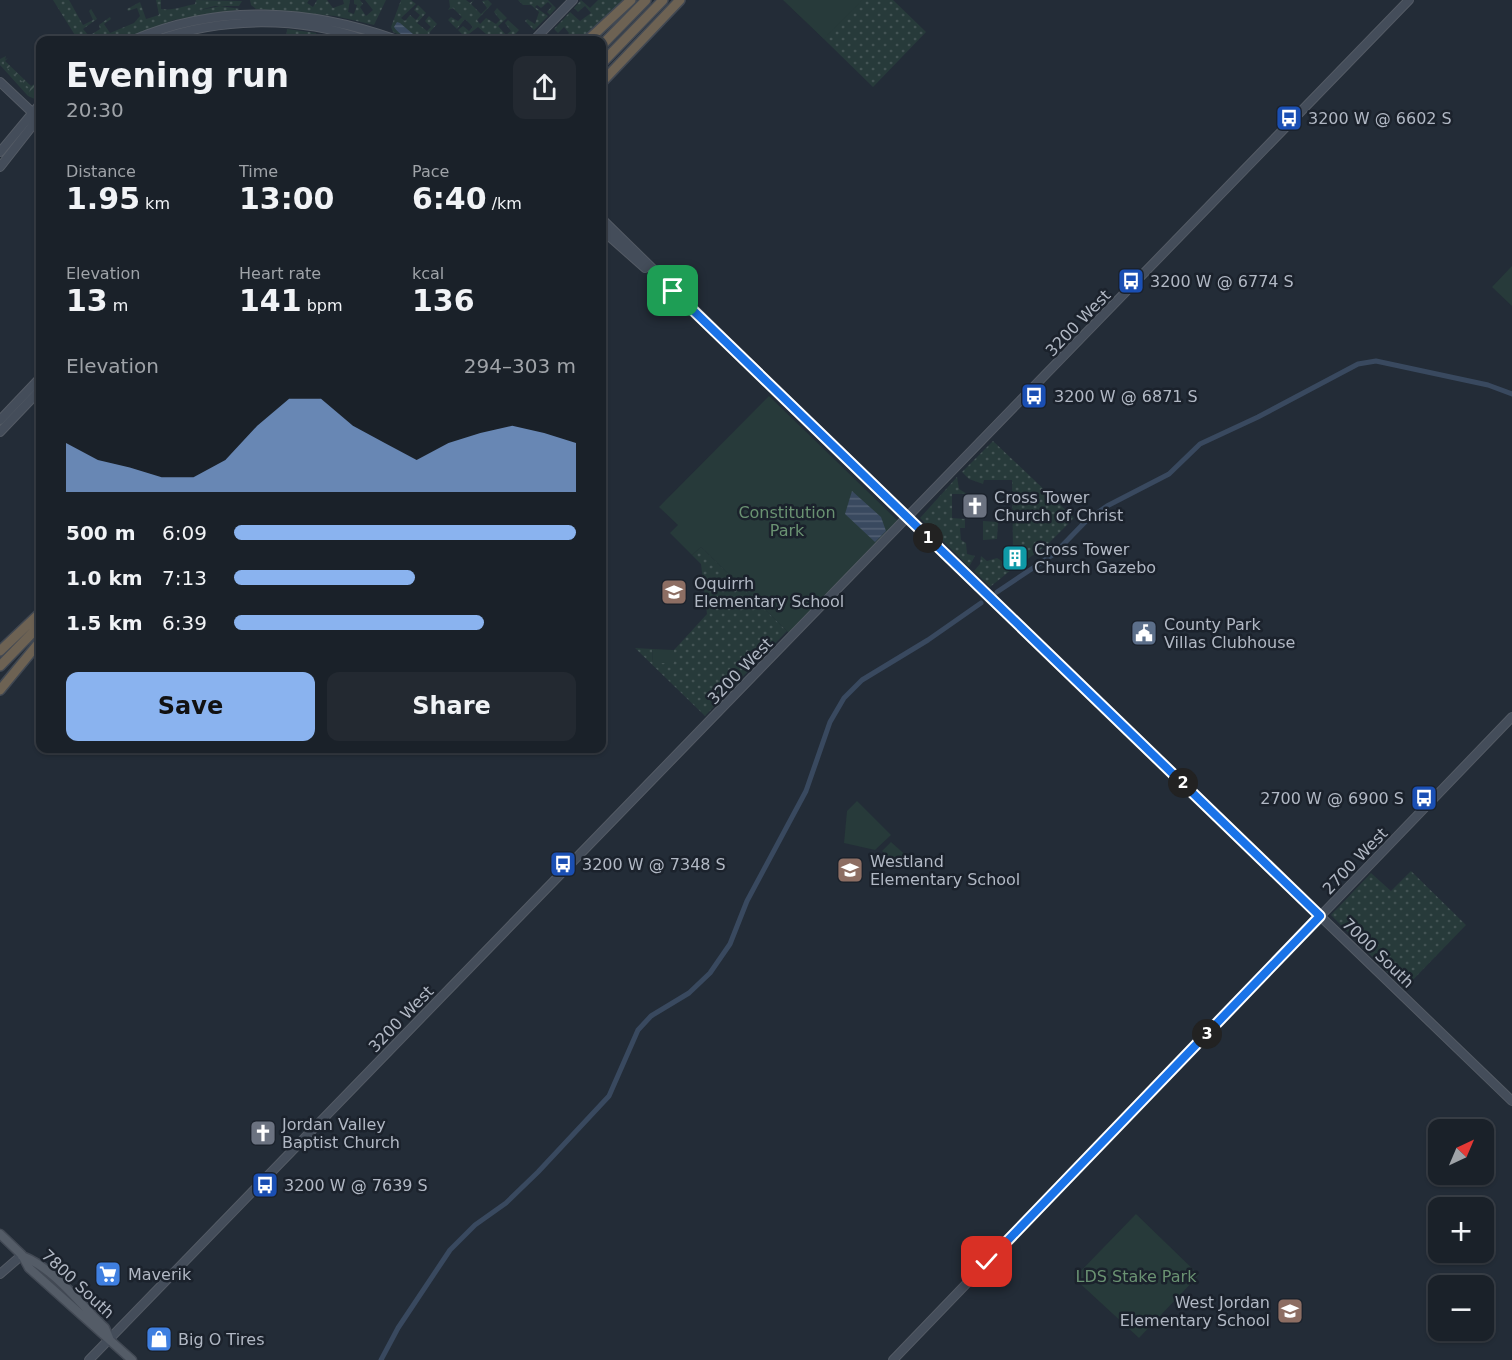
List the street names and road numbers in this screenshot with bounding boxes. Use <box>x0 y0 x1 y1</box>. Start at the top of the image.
street label: 3200 West <box>1042 286 1114 360</box>
street label: 3200 West <box>704 634 776 708</box>
street label: 2700 West <box>1319 824 1391 898</box>
street label: 7000 South <box>1338 914 1418 992</box>
street label: 3200 West <box>365 982 437 1056</box>
street label: 7800 South <box>38 1246 118 1322</box>

